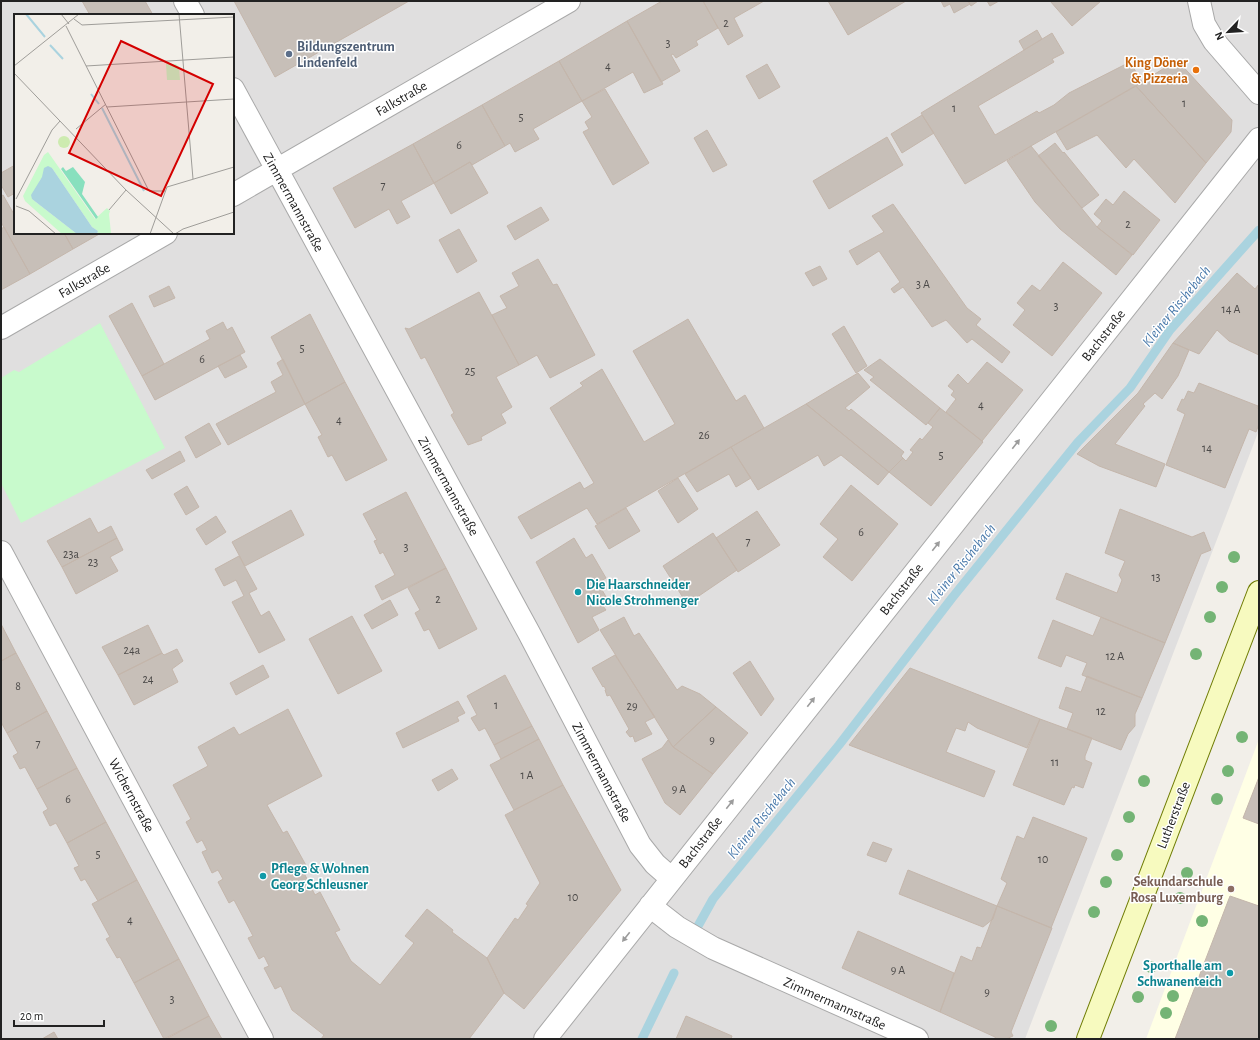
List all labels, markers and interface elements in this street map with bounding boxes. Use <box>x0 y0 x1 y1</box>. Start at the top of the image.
north arrow <box>1208 12 1248 52</box>
inset map <box>14 14 234 234</box>
house number: 2 <box>723 17 729 29</box>
text: N <box>1213 30 1226 42</box>
house number: 3 <box>666 37 671 49</box>
place label: Bildungszentrum Lindenfeld <box>297 40 395 70</box>
marker: Bildungszentrum Lindenfeld <box>284 49 294 59</box>
place label: King Döner & Pizzeria <box>1125 56 1188 86</box>
house number: 4 <box>605 60 611 72</box>
marker: King Döner & Pizzeria <box>1191 65 1201 75</box>
street label: Falkstraße <box>373 79 430 119</box>
house number: 1 <box>1182 97 1186 109</box>
house number: 1 <box>952 102 956 114</box>
house number: 5 <box>518 111 524 123</box>
house number: 6 <box>456 139 462 151</box>
street label: Zimmermannstraße <box>260 151 326 254</box>
house number: 7 <box>380 179 386 191</box>
house number: 2 <box>1125 218 1131 230</box>
street label: Falkstraße <box>56 261 113 301</box>
water label: Kleiner Rischebach <box>1139 263 1213 350</box>
house number: 3 A <box>916 278 930 290</box>
house number: 3 <box>1054 300 1059 312</box>
house number: 14 A <box>1222 303 1240 315</box>
street label: Bachstraße <box>1079 307 1128 364</box>
house number: 5 <box>299 342 305 354</box>
house number: 6 <box>199 353 205 365</box>
house number: 25 <box>465 365 475 377</box>
house number: 4 <box>978 399 984 411</box>
house number: 4 <box>336 414 342 426</box>
house number: 26 <box>698 429 710 441</box>
street label: Zimmermannstraße <box>415 435 481 538</box>
one-way arrow <box>1012 438 1021 449</box>
house number: 14 <box>1202 442 1212 454</box>
house number: 5 <box>938 449 944 461</box>
water label: Kleiner Rischebach <box>924 521 998 608</box>
house number: 6 <box>858 526 864 538</box>
house number: 7 <box>745 535 751 547</box>
one-way arrow <box>931 540 940 551</box>
house number: 3 <box>404 541 409 553</box>
house number: 23a <box>63 548 79 560</box>
house number: 23 <box>88 556 98 568</box>
street label: Bachstraße <box>877 561 926 618</box>
house number: 13 <box>1151 571 1161 583</box>
place label: Die Haarschneider Nicole Strohmenger <box>586 578 699 608</box>
marker: Die Haarschneider Nicole Strohmenger <box>573 587 583 597</box>
house number: 2 <box>435 593 441 605</box>
house number: 24a <box>124 644 141 656</box>
house number: 12 A <box>1106 650 1124 662</box>
house number: 24 <box>142 673 154 685</box>
house number: 8 <box>15 680 21 692</box>
one-way arrow <box>807 697 816 708</box>
house number: 1 <box>494 699 498 711</box>
house number: 29 <box>626 700 638 712</box>
house number: 12 <box>1096 705 1106 717</box>
street label: Zimmermannstraße <box>569 720 633 825</box>
house number: 9 <box>709 734 715 746</box>
house number: 7 <box>35 737 41 749</box>
street label: Wichernstraße <box>106 756 156 835</box>
house number: 11 <box>1051 756 1059 768</box>
house number: 1 A <box>520 769 534 781</box>
water label: Kleiner Rischebach <box>724 775 798 862</box>
street label: Lutherstraße <box>1155 780 1193 851</box>
house number: 9 A <box>672 783 686 795</box>
house number: 6 <box>65 793 71 805</box>
one-way arrow <box>726 798 735 809</box>
street label: Bachstraße <box>676 814 725 871</box>
house number: 5 <box>95 848 101 860</box>
house number: 10 <box>1038 853 1048 865</box>
place label: Pflege & Wohnen Georg Schleusner <box>271 862 369 892</box>
marker: Pflege & Wohnen Georg Schleusner <box>258 871 268 881</box>
place label: Sekundarschule Rosa Luxemburg <box>1130 875 1224 905</box>
marker: Sekundarschule Rosa Luxemburg <box>1226 884 1236 894</box>
house number: 10 <box>568 891 578 903</box>
house number: 4 <box>127 914 133 926</box>
one-way arrow <box>622 931 630 942</box>
place label: Sporthalle am Schwanenteich <box>1137 959 1222 989</box>
house number: 9 A <box>891 964 905 976</box>
marker: Sporthalle am Schwanenteich <box>1225 968 1235 978</box>
street label: Zimmermannstraße <box>781 975 888 1033</box>
house number: 9 <box>984 986 990 998</box>
house number: 3 <box>170 993 175 1005</box>
scale bar <box>14 1002 104 1028</box>
text: 20 m <box>20 1010 43 1022</box>

